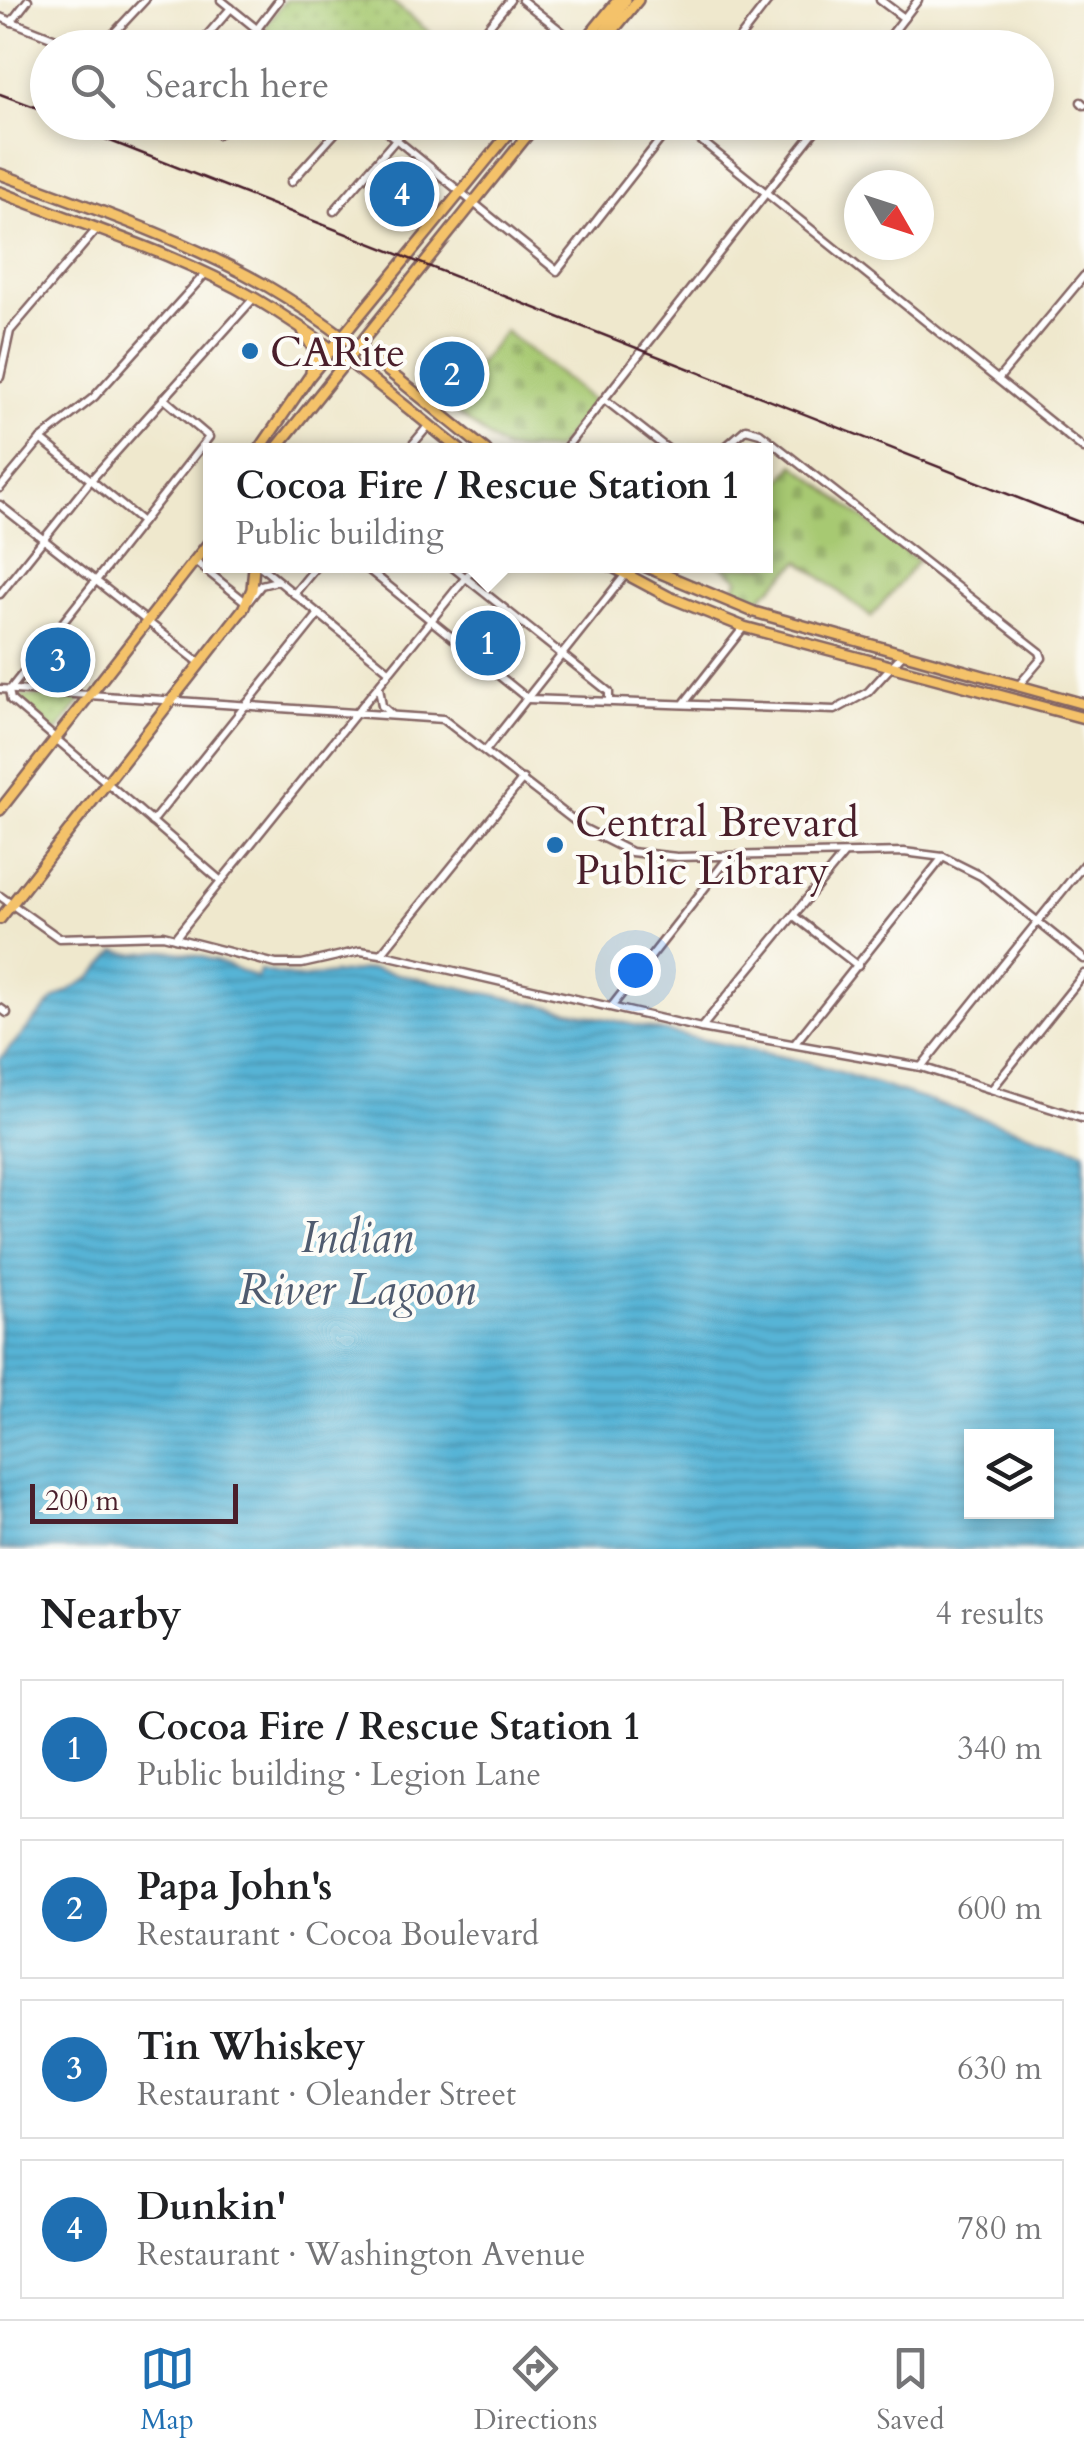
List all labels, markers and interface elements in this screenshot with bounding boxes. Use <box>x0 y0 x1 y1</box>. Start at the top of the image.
search box <box>30 30 1054 140</box>
icon: search <box>65 58 120 113</box>
text: Search here <box>145 59 329 111</box>
pin: 4 <box>370 156 434 232</box>
north arrow <box>844 170 934 260</box>
place label: CARite <box>270 324 405 381</box>
pin: 2 <box>420 336 484 412</box>
marker: CARite <box>239 340 261 362</box>
popup <box>203 443 773 573</box>
text: Cocoa Fire / Rescue Station 1 <box>236 460 740 512</box>
text: Public building <box>236 512 444 556</box>
pin: 1 <box>456 606 520 680</box>
pin: 3 <box>26 622 90 698</box>
place label: Central Brevard Public Library <box>575 794 859 899</box>
marker: Central Brevard Public Library <box>544 834 566 856</box>
your location <box>610 945 661 996</box>
water label: Indian River Lagoon <box>238 1207 476 1320</box>
map controls <box>964 1429 1054 1519</box>
button: layers <box>964 1429 1054 1519</box>
scale bar <box>30 1479 238 1524</box>
text: 200 m <box>45 1482 119 1520</box>
text: Nearby <box>40 1586 182 1643</box>
text: 4 results <box>936 1592 1044 1636</box>
text: Cocoa Fire / Rescue Station 1 <box>137 1701 642 1753</box>
text: 1 <box>66 1727 83 1771</box>
text: 340 m <box>957 1727 1042 1771</box>
text: Public building · Legion Lane <box>137 1753 541 1797</box>
text: Papa John's <box>137 1861 332 1913</box>
text: 2 <box>66 1887 83 1931</box>
text: 600 m <box>957 1887 1042 1931</box>
text: Restaurant · Cocoa Boulevard <box>137 1913 539 1957</box>
text: Tin Whiskey <box>137 2021 365 2073</box>
text: 3 <box>66 2047 83 2091</box>
text: 630 m <box>957 2047 1042 2091</box>
text: Restaurant · Oleander Street <box>137 2073 516 2117</box>
text: Dunkin' <box>137 2181 286 2233</box>
text: 4 <box>66 2207 83 2251</box>
text: 780 m <box>957 2207 1042 2251</box>
text: Restaurant · Washington Avenue <box>137 2233 586 2277</box>
tab: Map <box>140 2341 195 2439</box>
tab: Directions <box>474 2341 597 2439</box>
tab: Saved <box>876 2341 944 2439</box>

